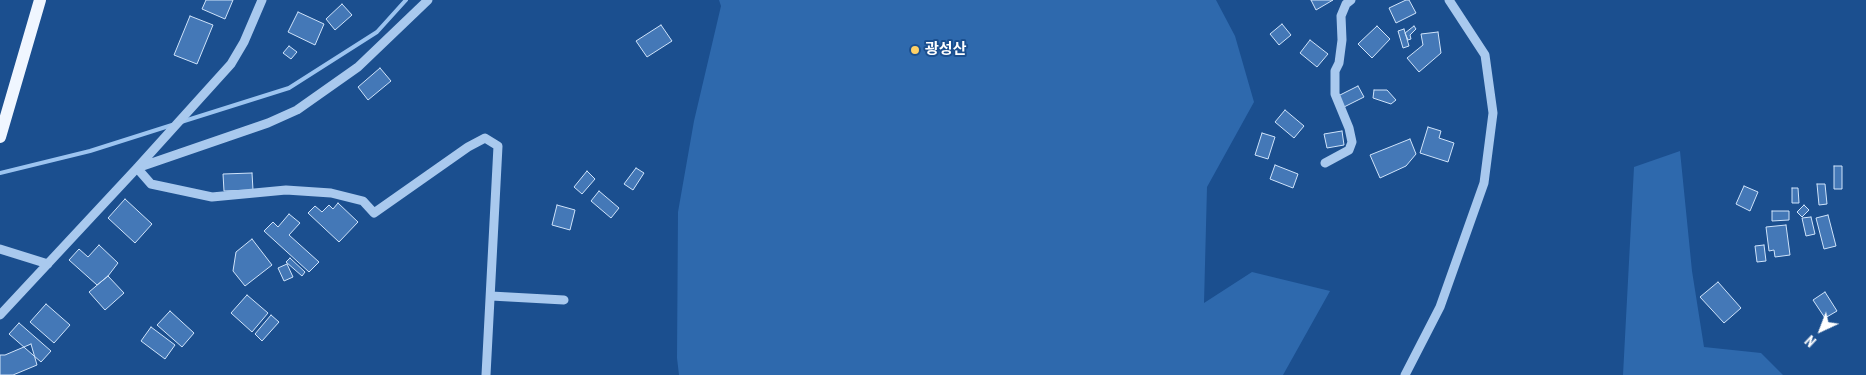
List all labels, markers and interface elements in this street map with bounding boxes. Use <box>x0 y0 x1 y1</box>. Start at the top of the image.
place label: 광성산 <box>925 41 966 59</box>
marker: 광성산 <box>909 44 921 56</box>
north arrow <box>1796 305 1846 355</box>
text: N <box>1802 332 1819 350</box>

